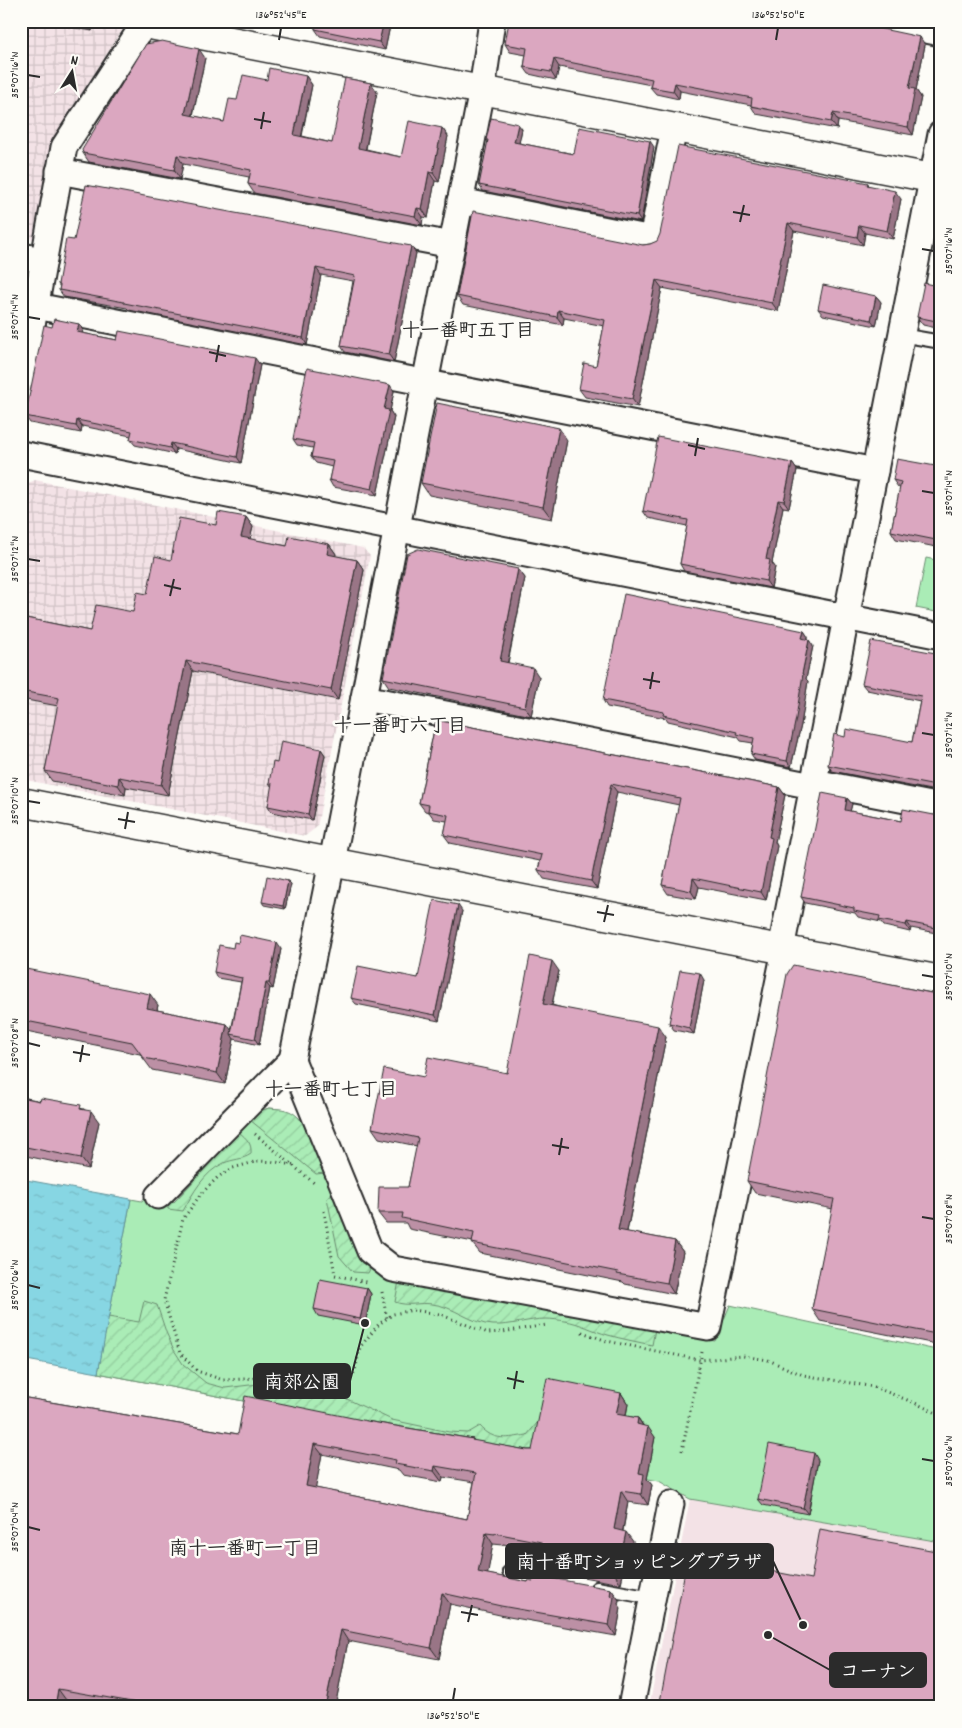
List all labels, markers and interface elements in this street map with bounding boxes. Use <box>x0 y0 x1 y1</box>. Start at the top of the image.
text: 136°52'45"E <box>255 7 307 24</box>
text: 136°52'50"E <box>752 7 805 24</box>
north arrow <box>48 48 98 98</box>
text: 35°07'16"N <box>7 51 24 98</box>
text: N <box>69 51 79 72</box>
text: 35°07'16"N <box>941 227 958 274</box>
text: 35°07'14"N <box>7 294 24 340</box>
district label: 十一番町五丁目 <box>401 319 535 346</box>
text: 35°07'14"N <box>941 470 958 516</box>
text: 35°07'12"N <box>7 536 24 582</box>
text: 35°07'12"N <box>941 712 958 758</box>
district label: 十一番町六丁目 <box>333 714 467 741</box>
text: 35°07'10"N <box>7 777 24 825</box>
text: 35°07'10"N <box>941 953 958 1001</box>
text: 35°07'08"N <box>7 1018 24 1068</box>
district label: 十一番町七丁目 <box>264 1078 398 1105</box>
text: 35°07'08"N <box>941 1194 958 1244</box>
text: 35°07'06"N <box>7 1260 24 1310</box>
callout: 南郊公園 <box>254 1364 350 1398</box>
text: 南郊公園 <box>264 1371 340 1398</box>
text: 35°07'06"N <box>941 1436 958 1486</box>
text: 35°07'04"N <box>7 1502 24 1552</box>
district label: 南十一番町一丁目 <box>169 1537 321 1564</box>
callout: 南十番町ショッピングプラザ <box>506 1544 773 1578</box>
text: 南十番町ショッピングプラザ <box>516 1551 762 1578</box>
callout: コーナン <box>830 1653 926 1687</box>
text: コーナン <box>840 1660 916 1687</box>
text: 136°52'50"E <box>427 1708 480 1725</box>

